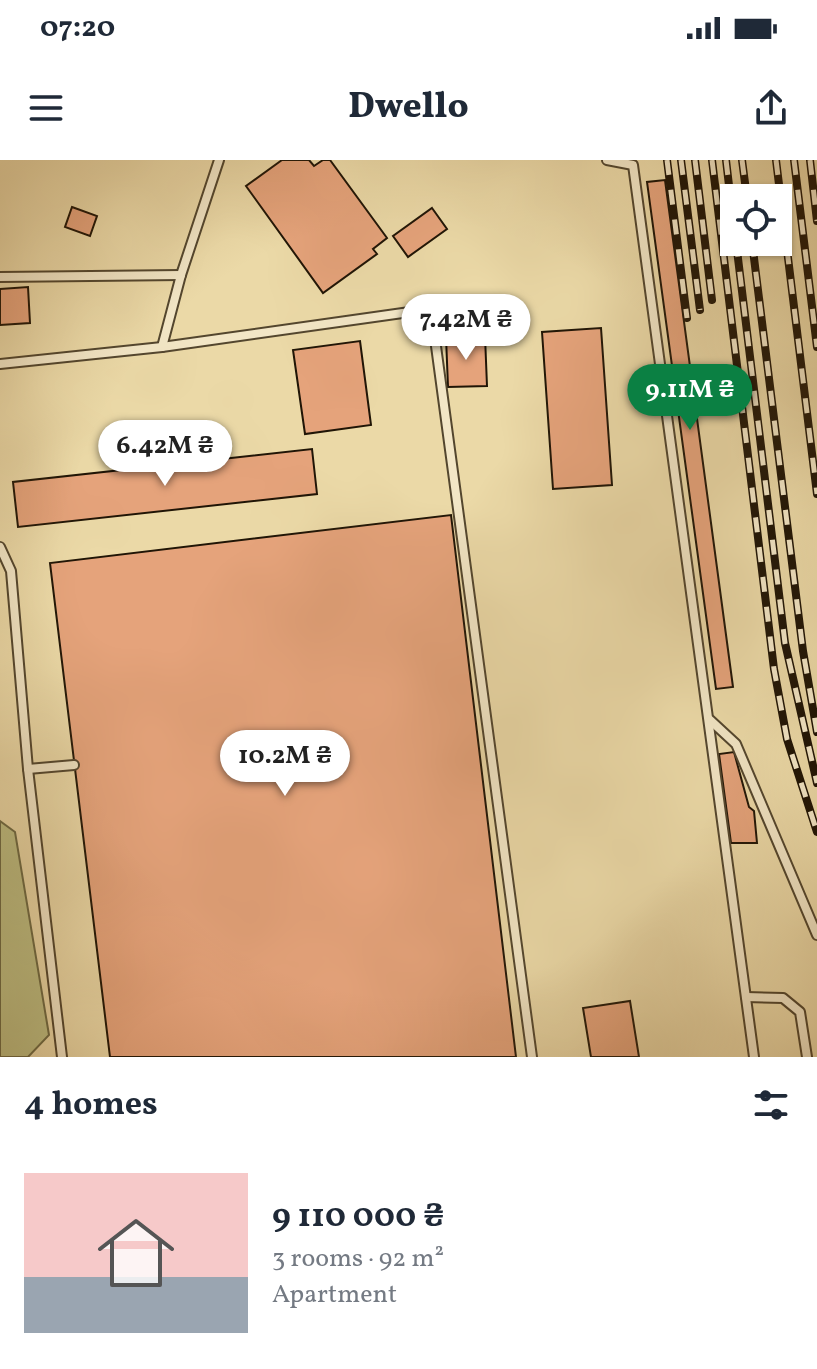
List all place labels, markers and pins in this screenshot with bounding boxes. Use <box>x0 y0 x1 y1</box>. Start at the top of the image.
pin: 7.42M ₴ <box>392 294 540 362</box>
pin: 9.11M ₴ <box>616 364 764 432</box>
pin: 6.42M ₴ <box>91 420 239 488</box>
pin: 10.2M ₴ <box>211 730 359 798</box>

